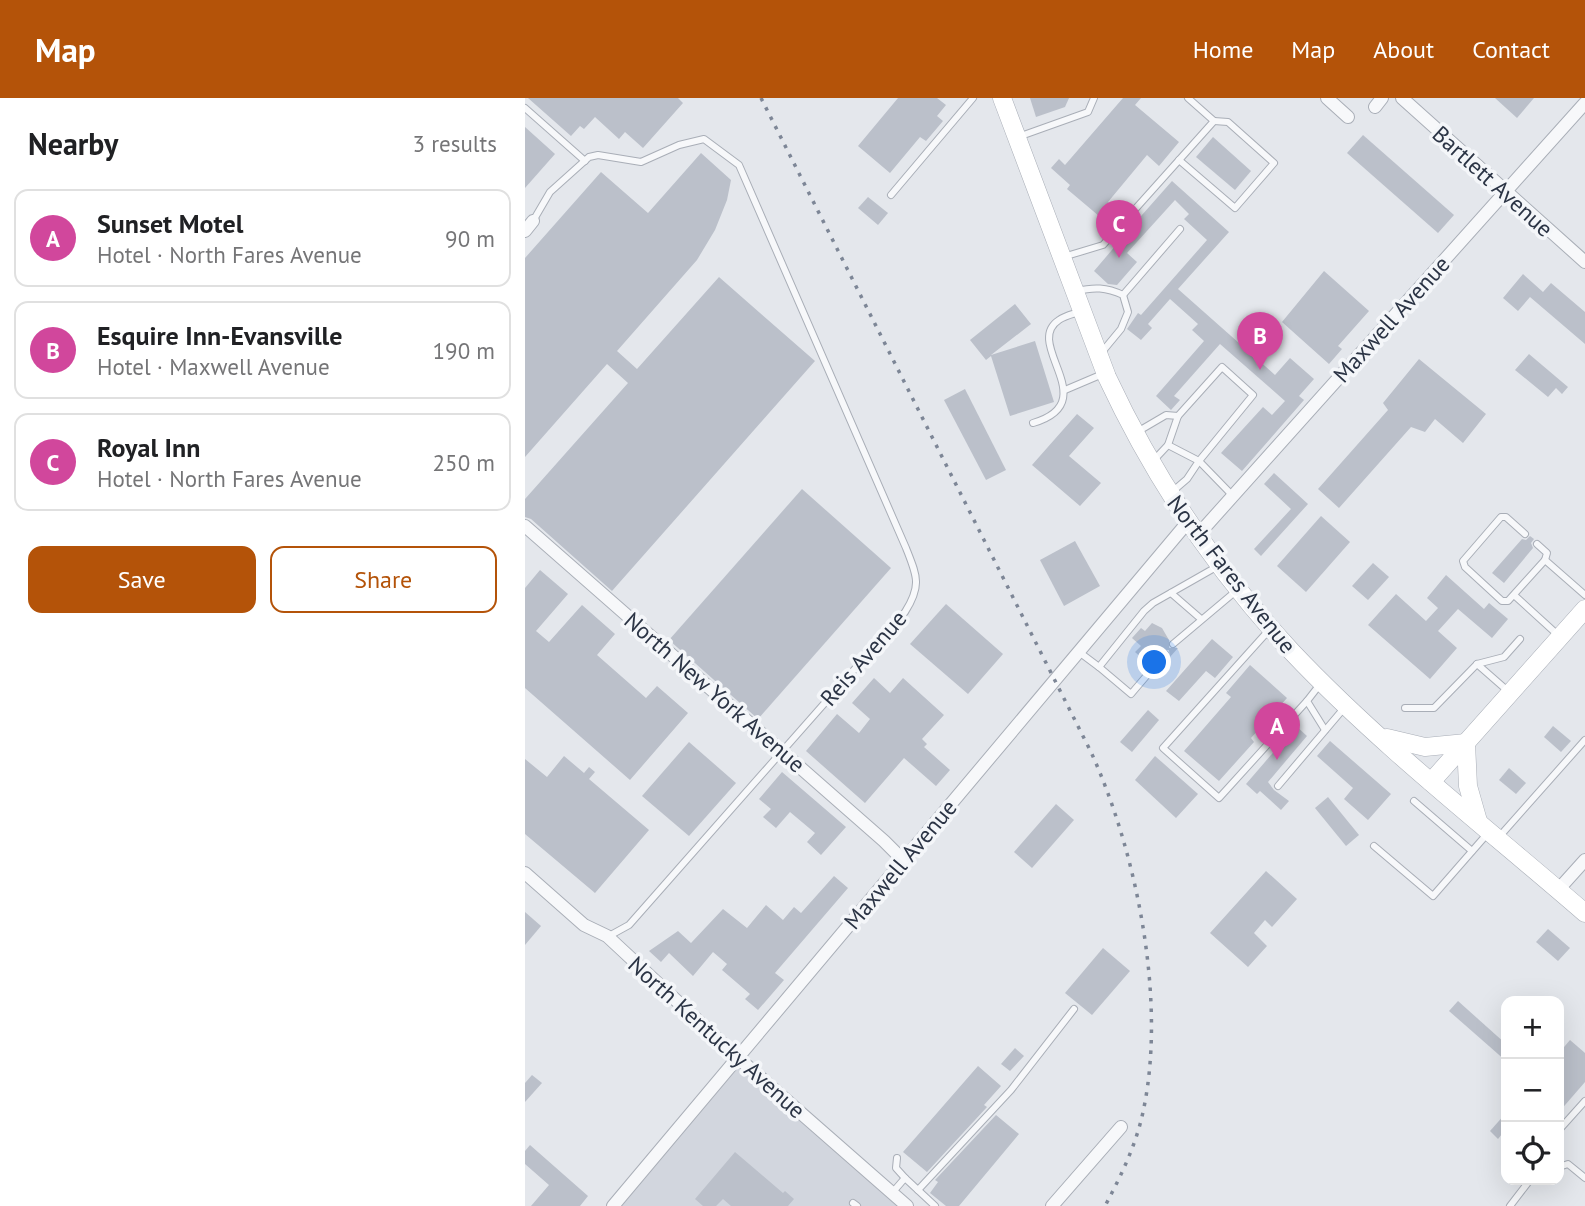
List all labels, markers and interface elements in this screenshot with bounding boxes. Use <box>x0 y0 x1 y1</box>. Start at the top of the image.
text: Map <box>35 28 96 71</box>
text: Home <box>1193 34 1253 65</box>
text: Map <box>1291 34 1335 65</box>
text: About <box>1373 34 1434 65</box>
text: Contact <box>1472 34 1550 65</box>
street label: Bartlett Avenue <box>1427 119 1559 243</box>
text: Nearby <box>28 124 118 163</box>
text: 3 results <box>413 129 497 158</box>
pin: C <box>1096 200 1142 258</box>
text: Sunset Motel <box>97 207 243 240</box>
text: A <box>46 224 60 253</box>
text: 90 m <box>445 224 495 253</box>
text: Hotel · North Fares Avenue <box>97 240 362 269</box>
street label: Maxwell Avenue <box>1327 250 1455 388</box>
pin: B <box>1237 312 1283 370</box>
text: Esquire Inn-Evansville <box>97 319 342 352</box>
text: B <box>46 336 60 365</box>
text: 190 m <box>433 336 495 365</box>
text: Hotel · Maxwell Avenue <box>97 352 330 381</box>
text: Royal Inn <box>97 431 200 464</box>
text: C <box>47 448 59 477</box>
text: 250 m <box>433 448 495 477</box>
text: Hotel · North Fares Avenue <box>97 464 362 493</box>
street label: North Fares Avenue <box>1161 489 1303 659</box>
button: Save <box>28 546 256 613</box>
button: Share <box>270 546 497 613</box>
street label: Reis Avenue <box>814 604 912 712</box>
street label: North New York Avenue <box>619 606 811 778</box>
your location <box>1137 645 1171 679</box>
pin: A <box>1254 702 1300 760</box>
street label: Maxwell Avenue <box>837 793 963 935</box>
street label: North Kentucky Avenue <box>622 950 812 1124</box>
map controls <box>1501 996 1564 1185</box>
button: + <box>1501 996 1564 1059</box>
button: − <box>1501 1059 1564 1122</box>
button: locate <box>1501 1122 1564 1185</box>

